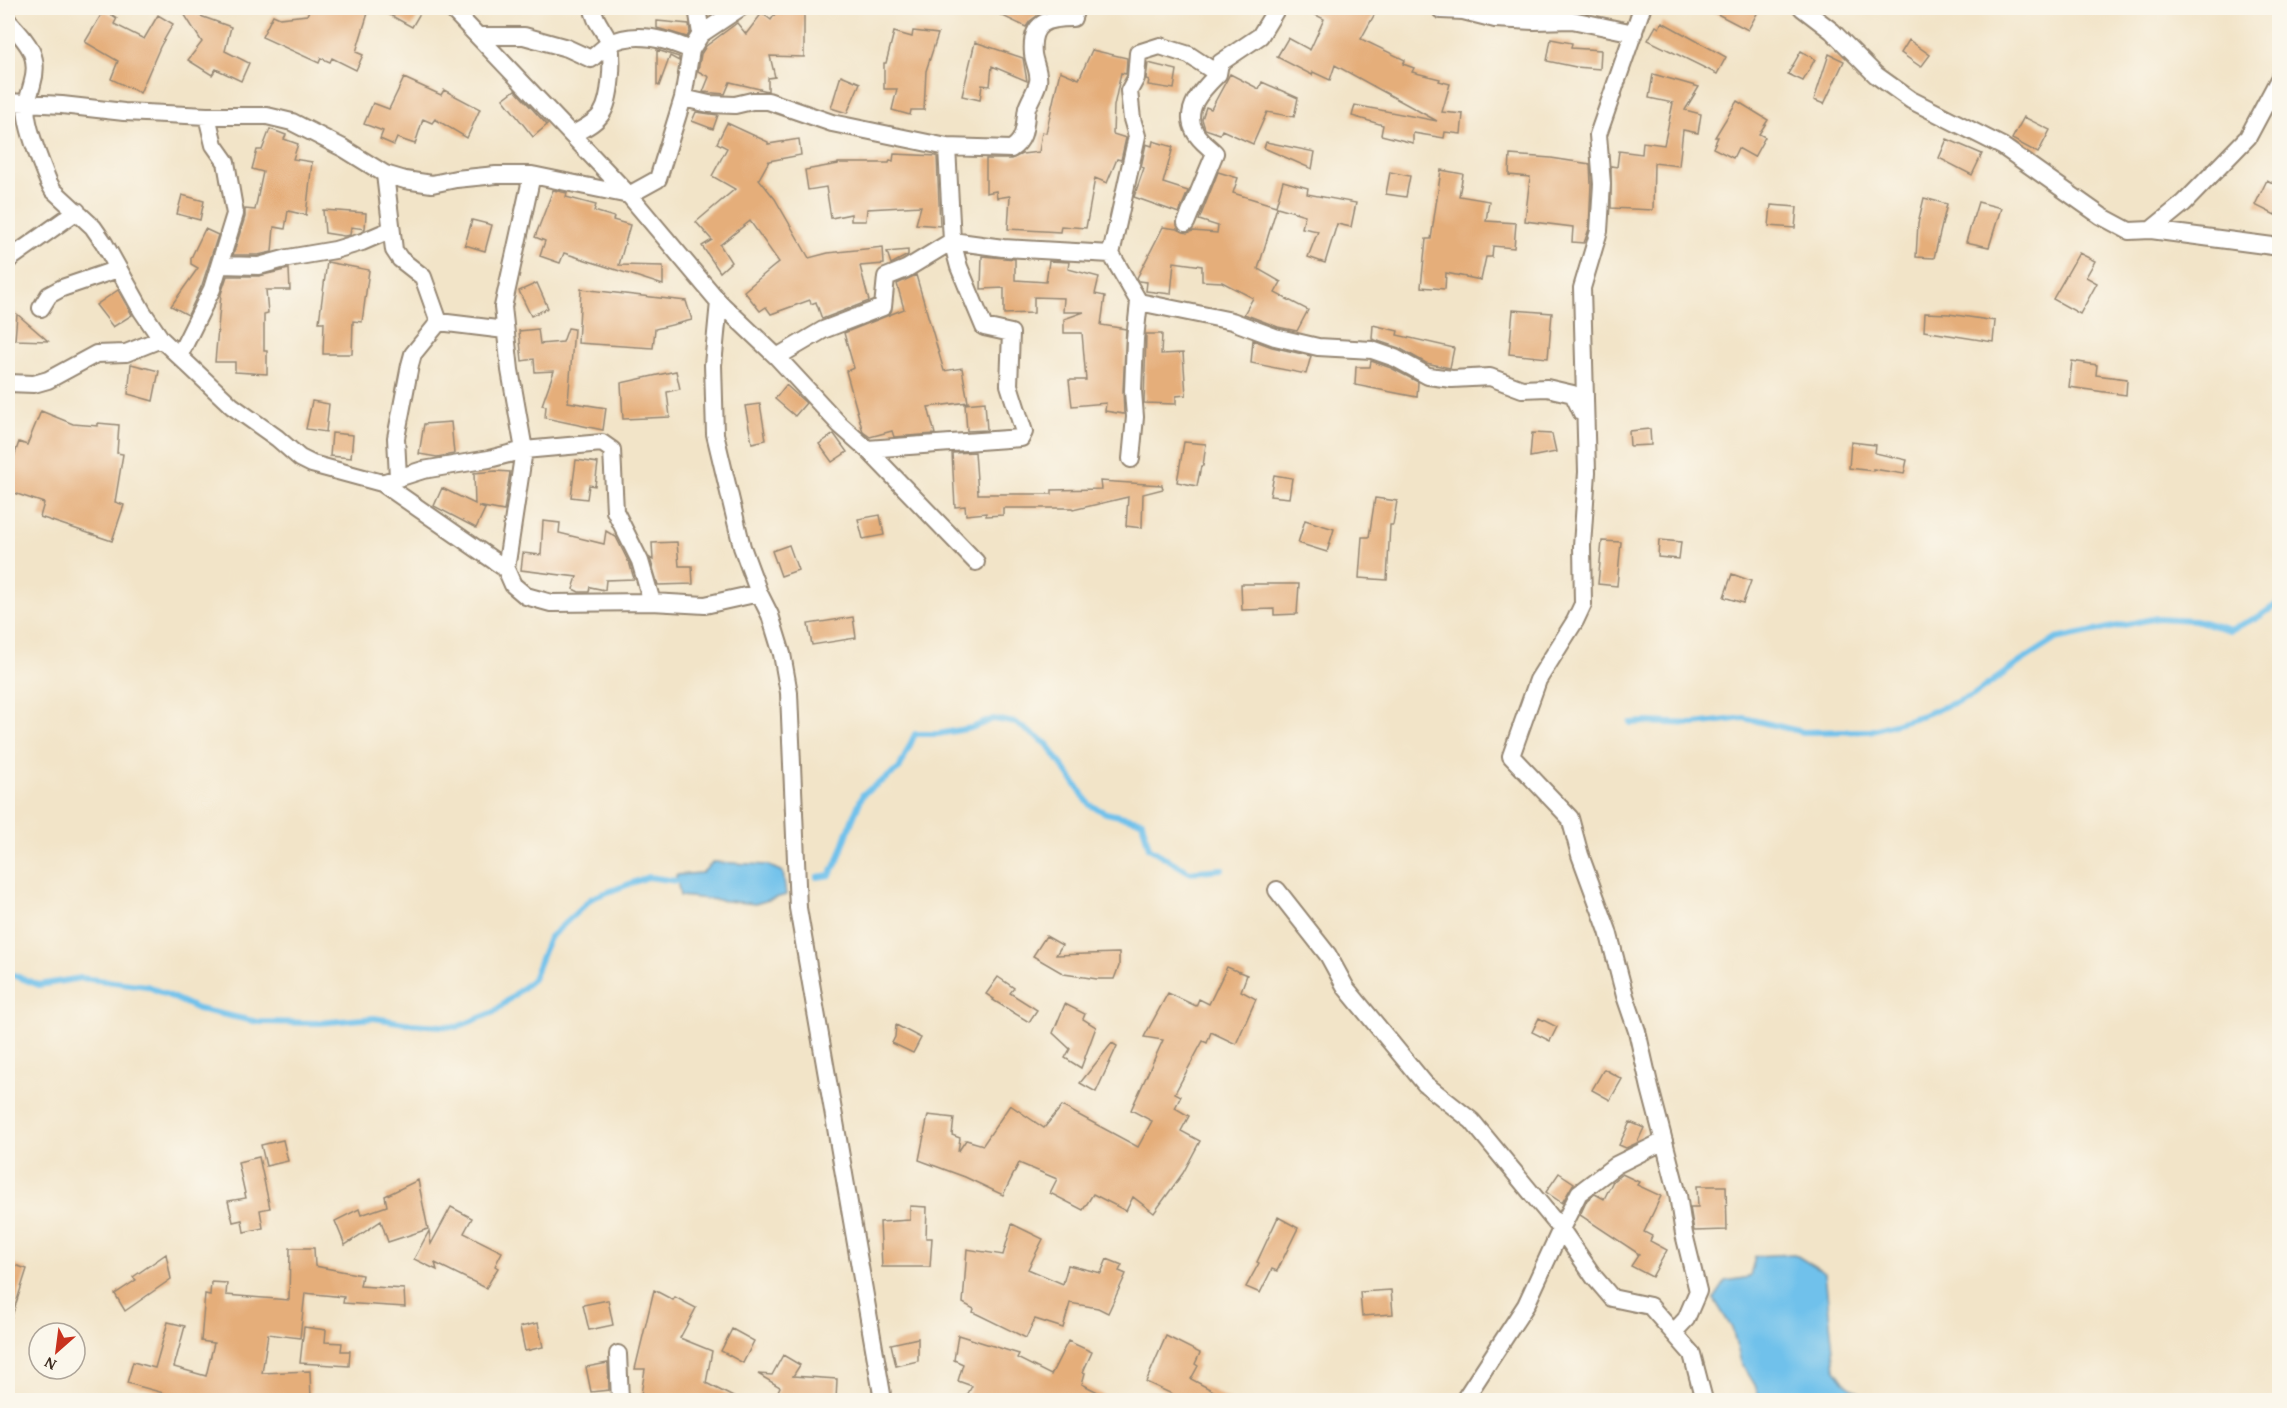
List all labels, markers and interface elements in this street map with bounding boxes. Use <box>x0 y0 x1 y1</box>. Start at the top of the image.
north arrow <box>27 1321 87 1381</box>
text: N <box>39 1351 60 1377</box>

